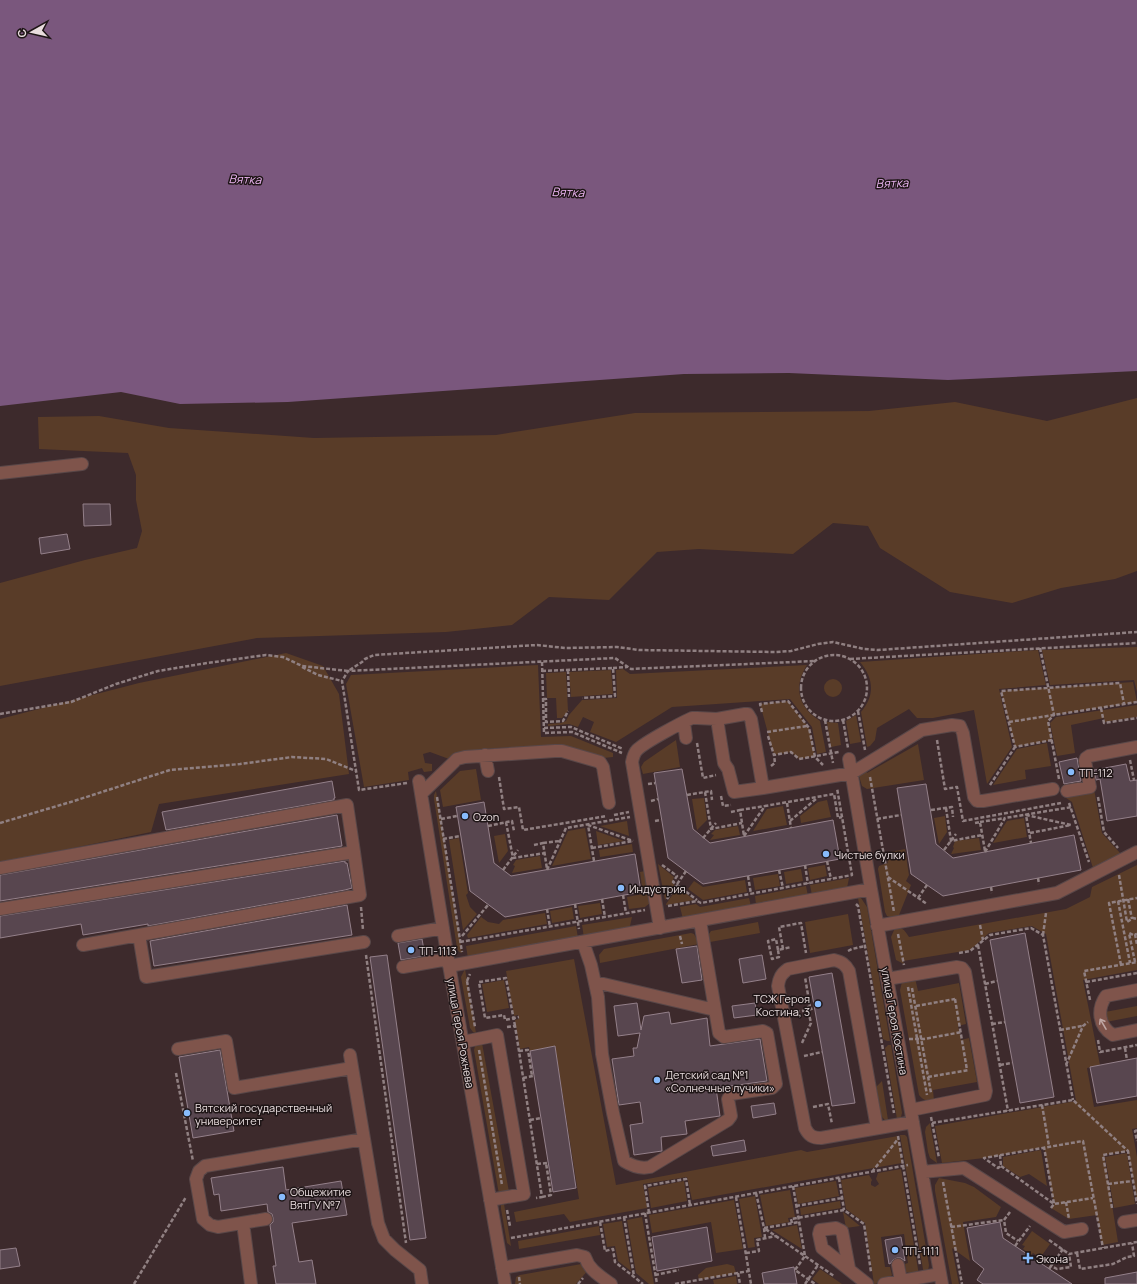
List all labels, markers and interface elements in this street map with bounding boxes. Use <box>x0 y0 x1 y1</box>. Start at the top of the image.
north arrow <box>12 12 52 52</box>
text: С <box>14 28 30 39</box>
water label: Вятка <box>228 170 263 188</box>
water label: Вятка <box>875 174 910 192</box>
water label: Вятка <box>551 183 586 201</box>
place label: ТП-112 <box>1079 765 1113 780</box>
marker: ТП-112 <box>1066 767 1076 777</box>
place label: Ozon <box>473 809 499 824</box>
marker: Ozon <box>460 811 470 821</box>
place label: Чистые булки <box>834 847 905 862</box>
marker: Чистые булки <box>821 849 831 859</box>
place label: Индустрия <box>629 881 686 896</box>
marker: Индустрия <box>616 883 626 893</box>
place label: ТП-1113 <box>419 943 457 958</box>
marker: ТП-1113 <box>406 945 416 955</box>
street label: улица Героя Костина <box>878 966 912 1076</box>
street label: улица Героя Рожнева <box>444 977 478 1089</box>
place label: ТСЖ Героя Костина, 3 <box>754 991 810 1019</box>
marker: ТСЖ Героя Костина, 3 <box>813 999 823 1009</box>
one-way arrow <box>1099 1018 1107 1030</box>
place label: Детский сад №1 «Солнечные лучики» <box>665 1067 775 1095</box>
marker: Детский сад №1 «Солнечные лучики» <box>652 1075 662 1085</box>
place label: Вятский государственный университет <box>195 1100 332 1128</box>
marker: Вятский государственный университет <box>182 1108 192 1118</box>
place label: Общежитие ВятГУ №7 <box>290 1184 352 1212</box>
marker: Общежитие ВятГУ №7 <box>277 1192 287 1202</box>
place label: ТП-1111 <box>903 1243 939 1258</box>
marker: ТП-1111 <box>890 1245 900 1255</box>
place label: Экона <box>1036 1251 1068 1266</box>
marker: Экона <box>1023 1253 1033 1263</box>

